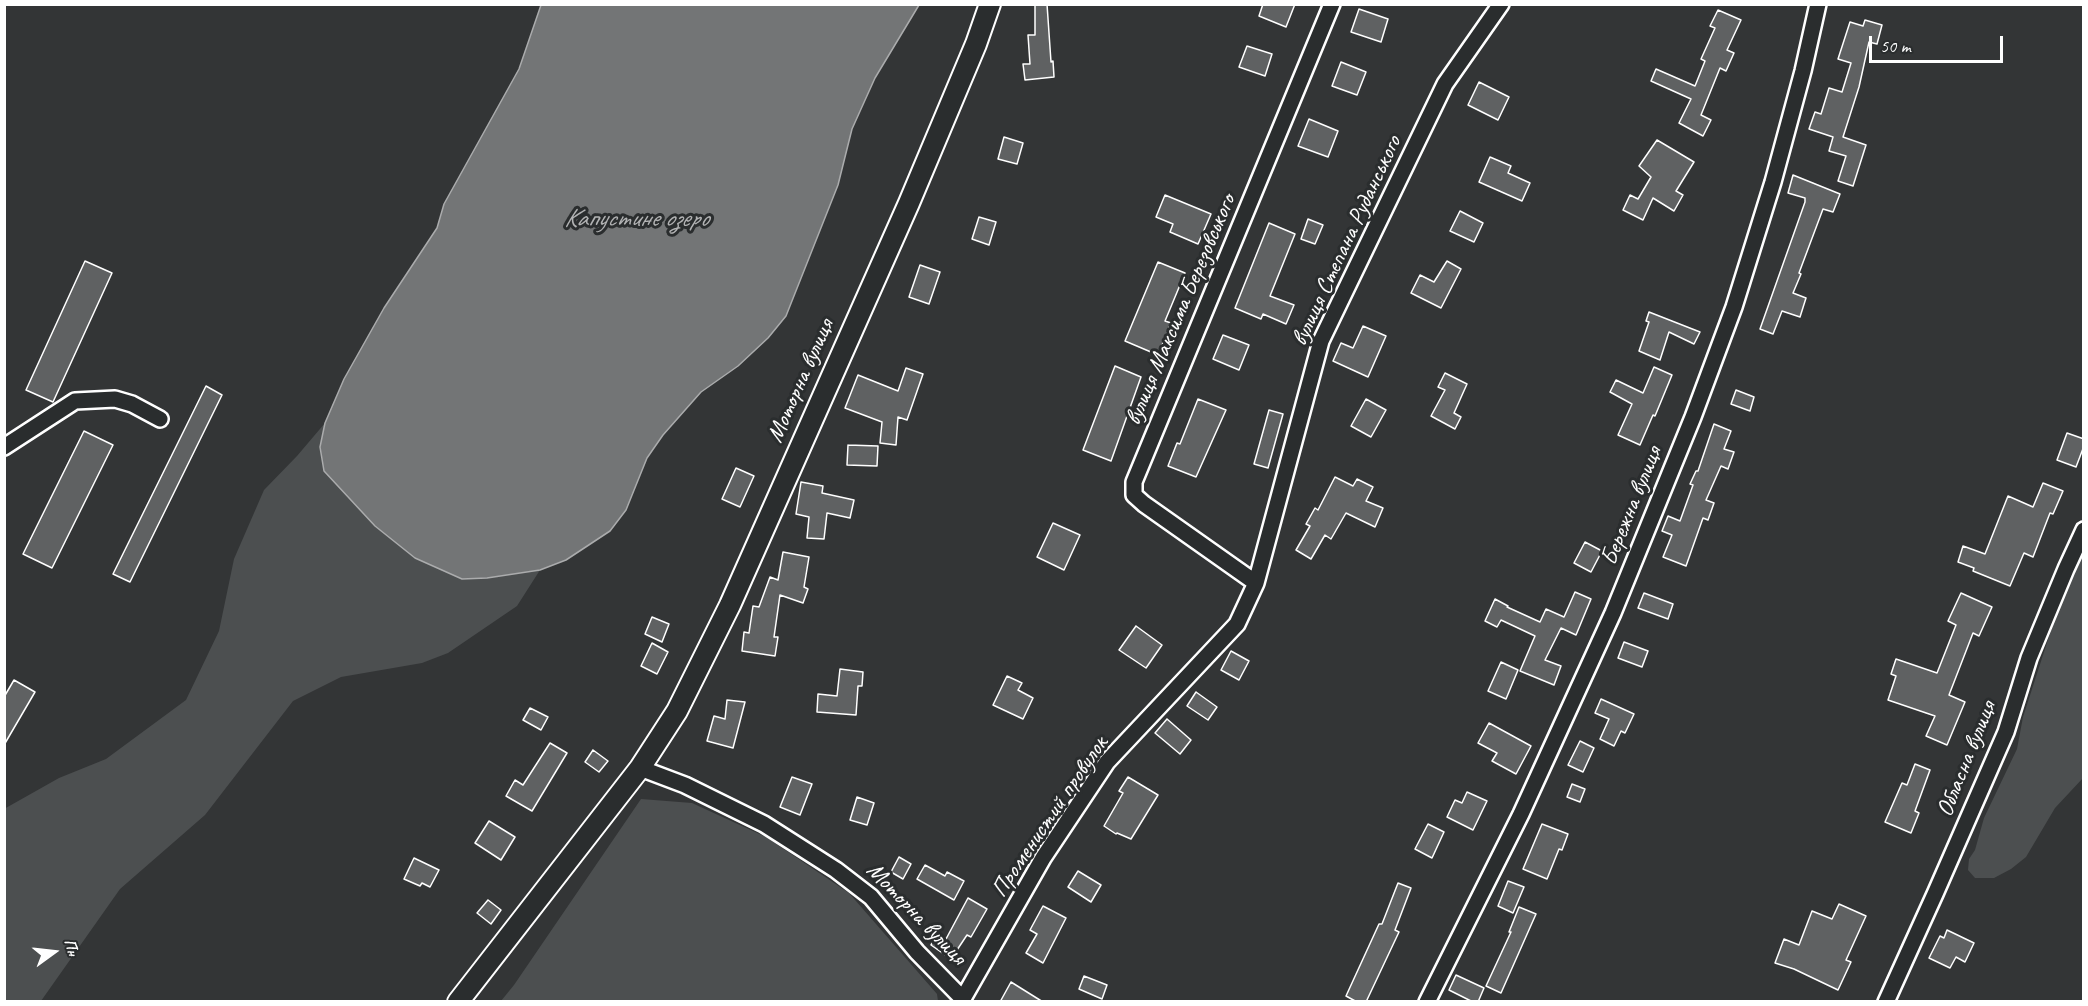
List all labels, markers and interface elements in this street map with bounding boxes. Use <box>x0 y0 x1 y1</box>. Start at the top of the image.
scale bar <box>1872 24 2006 62</box>
text: 50 m <box>1880 35 1911 57</box>
street label: вулиця Степана Руданського <box>1286 131 1408 351</box>
street label: вулиця Максима Березовського <box>1119 190 1243 430</box>
water label: Капустине озеро <box>564 203 708 235</box>
street label: Моторна вулиця <box>761 315 841 447</box>
street label: Бережна вулиця <box>1595 442 1669 570</box>
street label: Обласна вулиця <box>1931 697 2003 821</box>
street label: Променистий провулок <box>985 731 1115 903</box>
street label: Моторна вулиця <box>860 857 972 971</box>
north arrow <box>24 922 84 982</box>
text: Пн <box>60 937 83 958</box>

